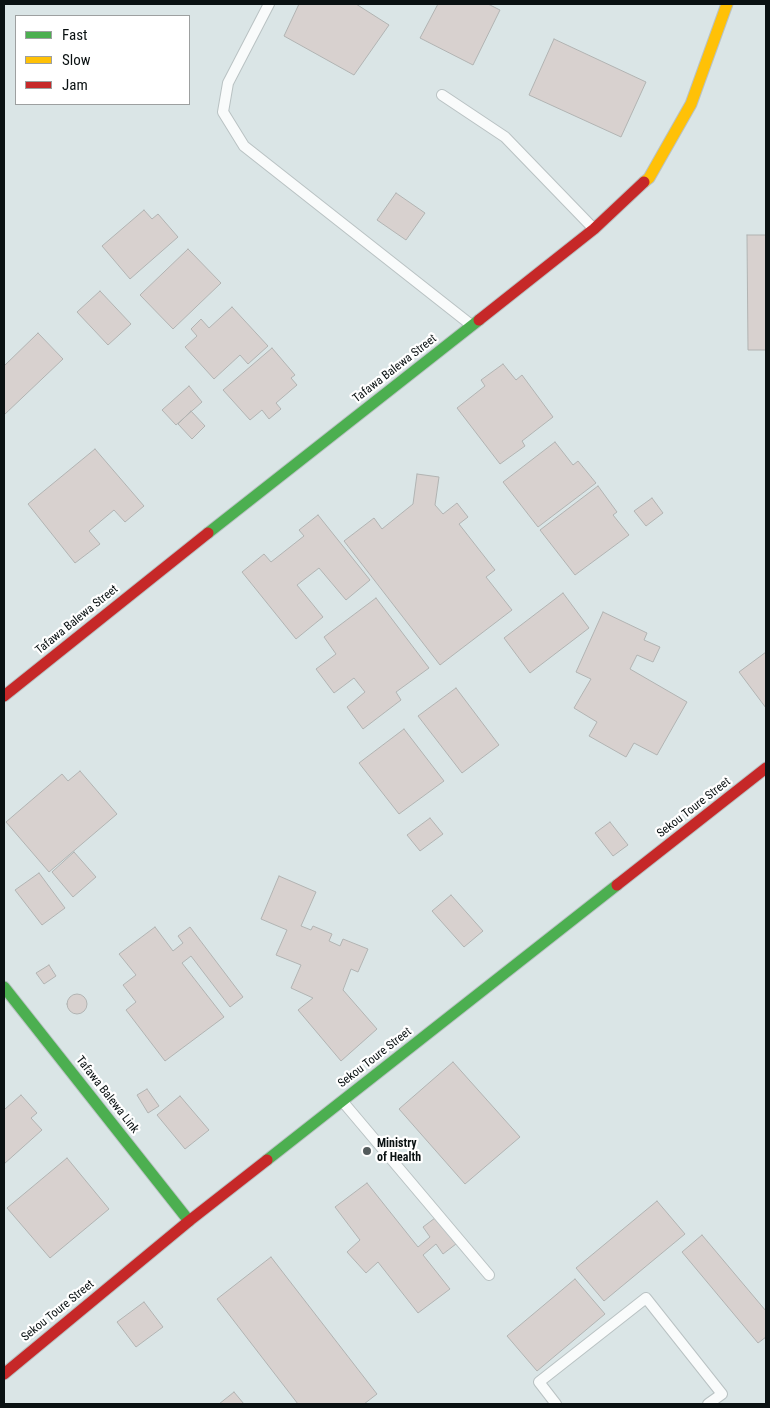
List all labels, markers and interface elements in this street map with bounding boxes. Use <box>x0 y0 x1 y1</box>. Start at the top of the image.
legend <box>15 15 190 105</box>
text: Fast <box>62 26 87 44</box>
text: Slow <box>62 51 91 69</box>
text: Jam <box>62 76 88 94</box>
street label: Tafawa Balewa Street <box>350 332 440 406</box>
street label: Tafawa Balewa Street <box>33 582 121 658</box>
street label: Sekou Toure Street <box>654 775 734 841</box>
street label: Sekou Toure Street <box>335 1025 415 1091</box>
street label: Tafawa Balewa Link <box>72 1054 142 1136</box>
place label: Ministry of Health <box>377 1137 421 1165</box>
marker: Ministry of Health <box>361 1145 373 1157</box>
street label: Sekou Toure Street <box>19 1277 97 1345</box>

